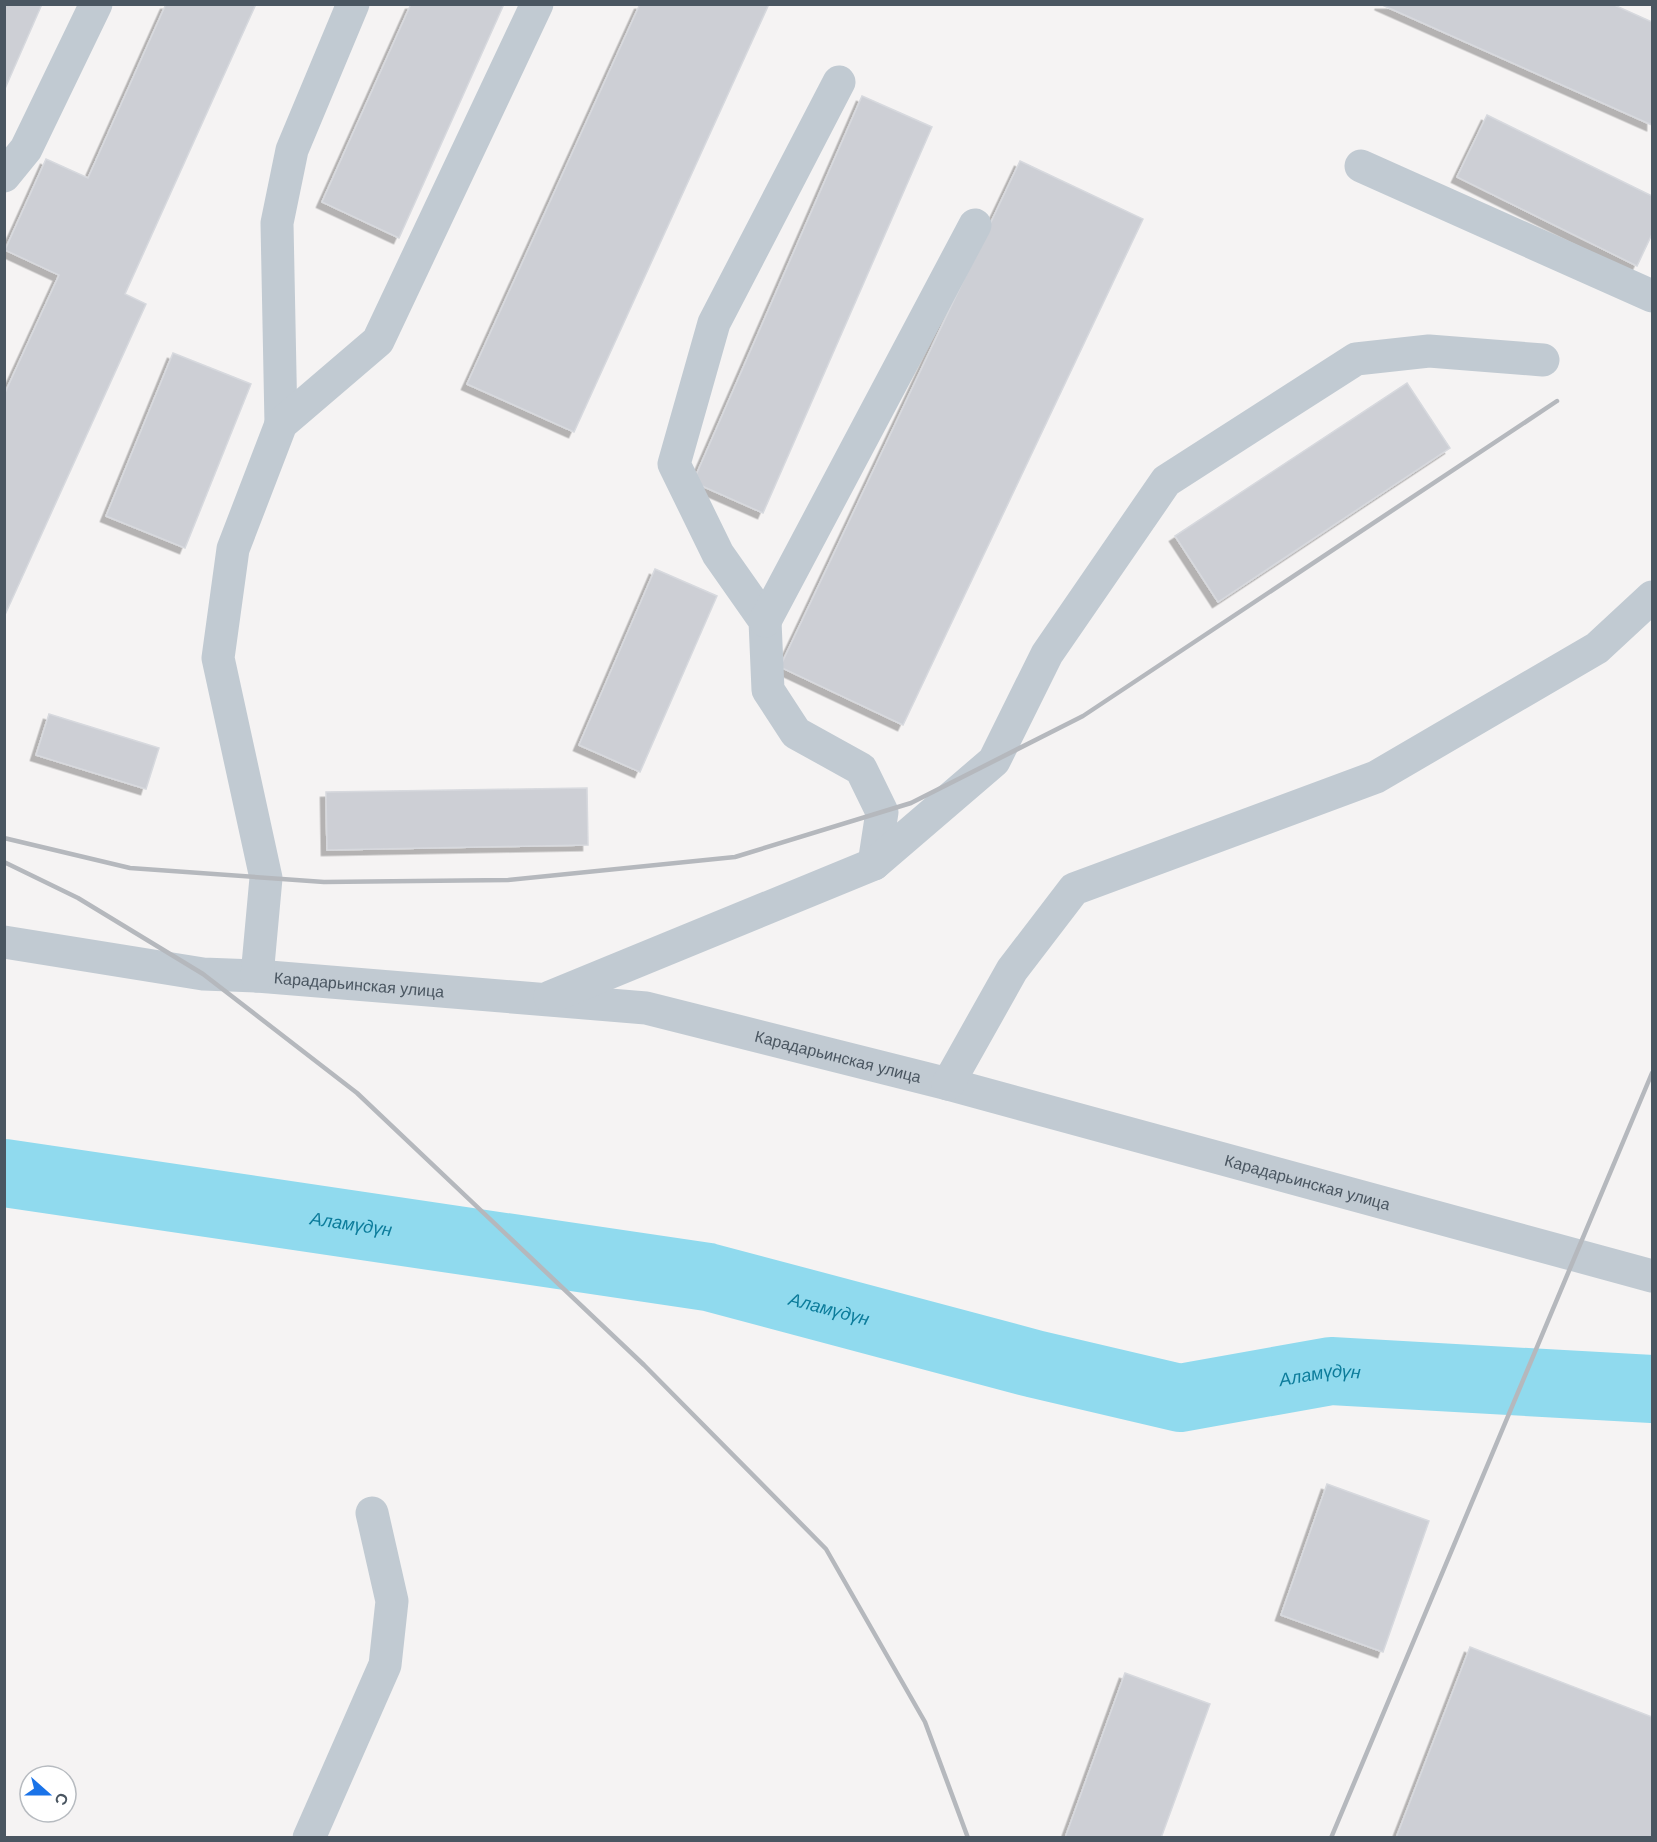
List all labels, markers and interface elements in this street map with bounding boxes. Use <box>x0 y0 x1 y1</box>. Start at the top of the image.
street label: Карадарьинская улица <box>273 969 445 1000</box>
street label: Карадарьинская улица <box>753 1027 923 1085</box>
street label: Карадарьинская улица <box>1223 1151 1392 1213</box>
water label: Аламүдүн <box>308 1208 394 1240</box>
water label: Аламүдүн <box>786 1289 872 1330</box>
water label: Аламүдүн <box>1277 1361 1361 1390</box>
north arrow <box>18 1764 78 1824</box>
text: С <box>51 1791 72 1808</box>

